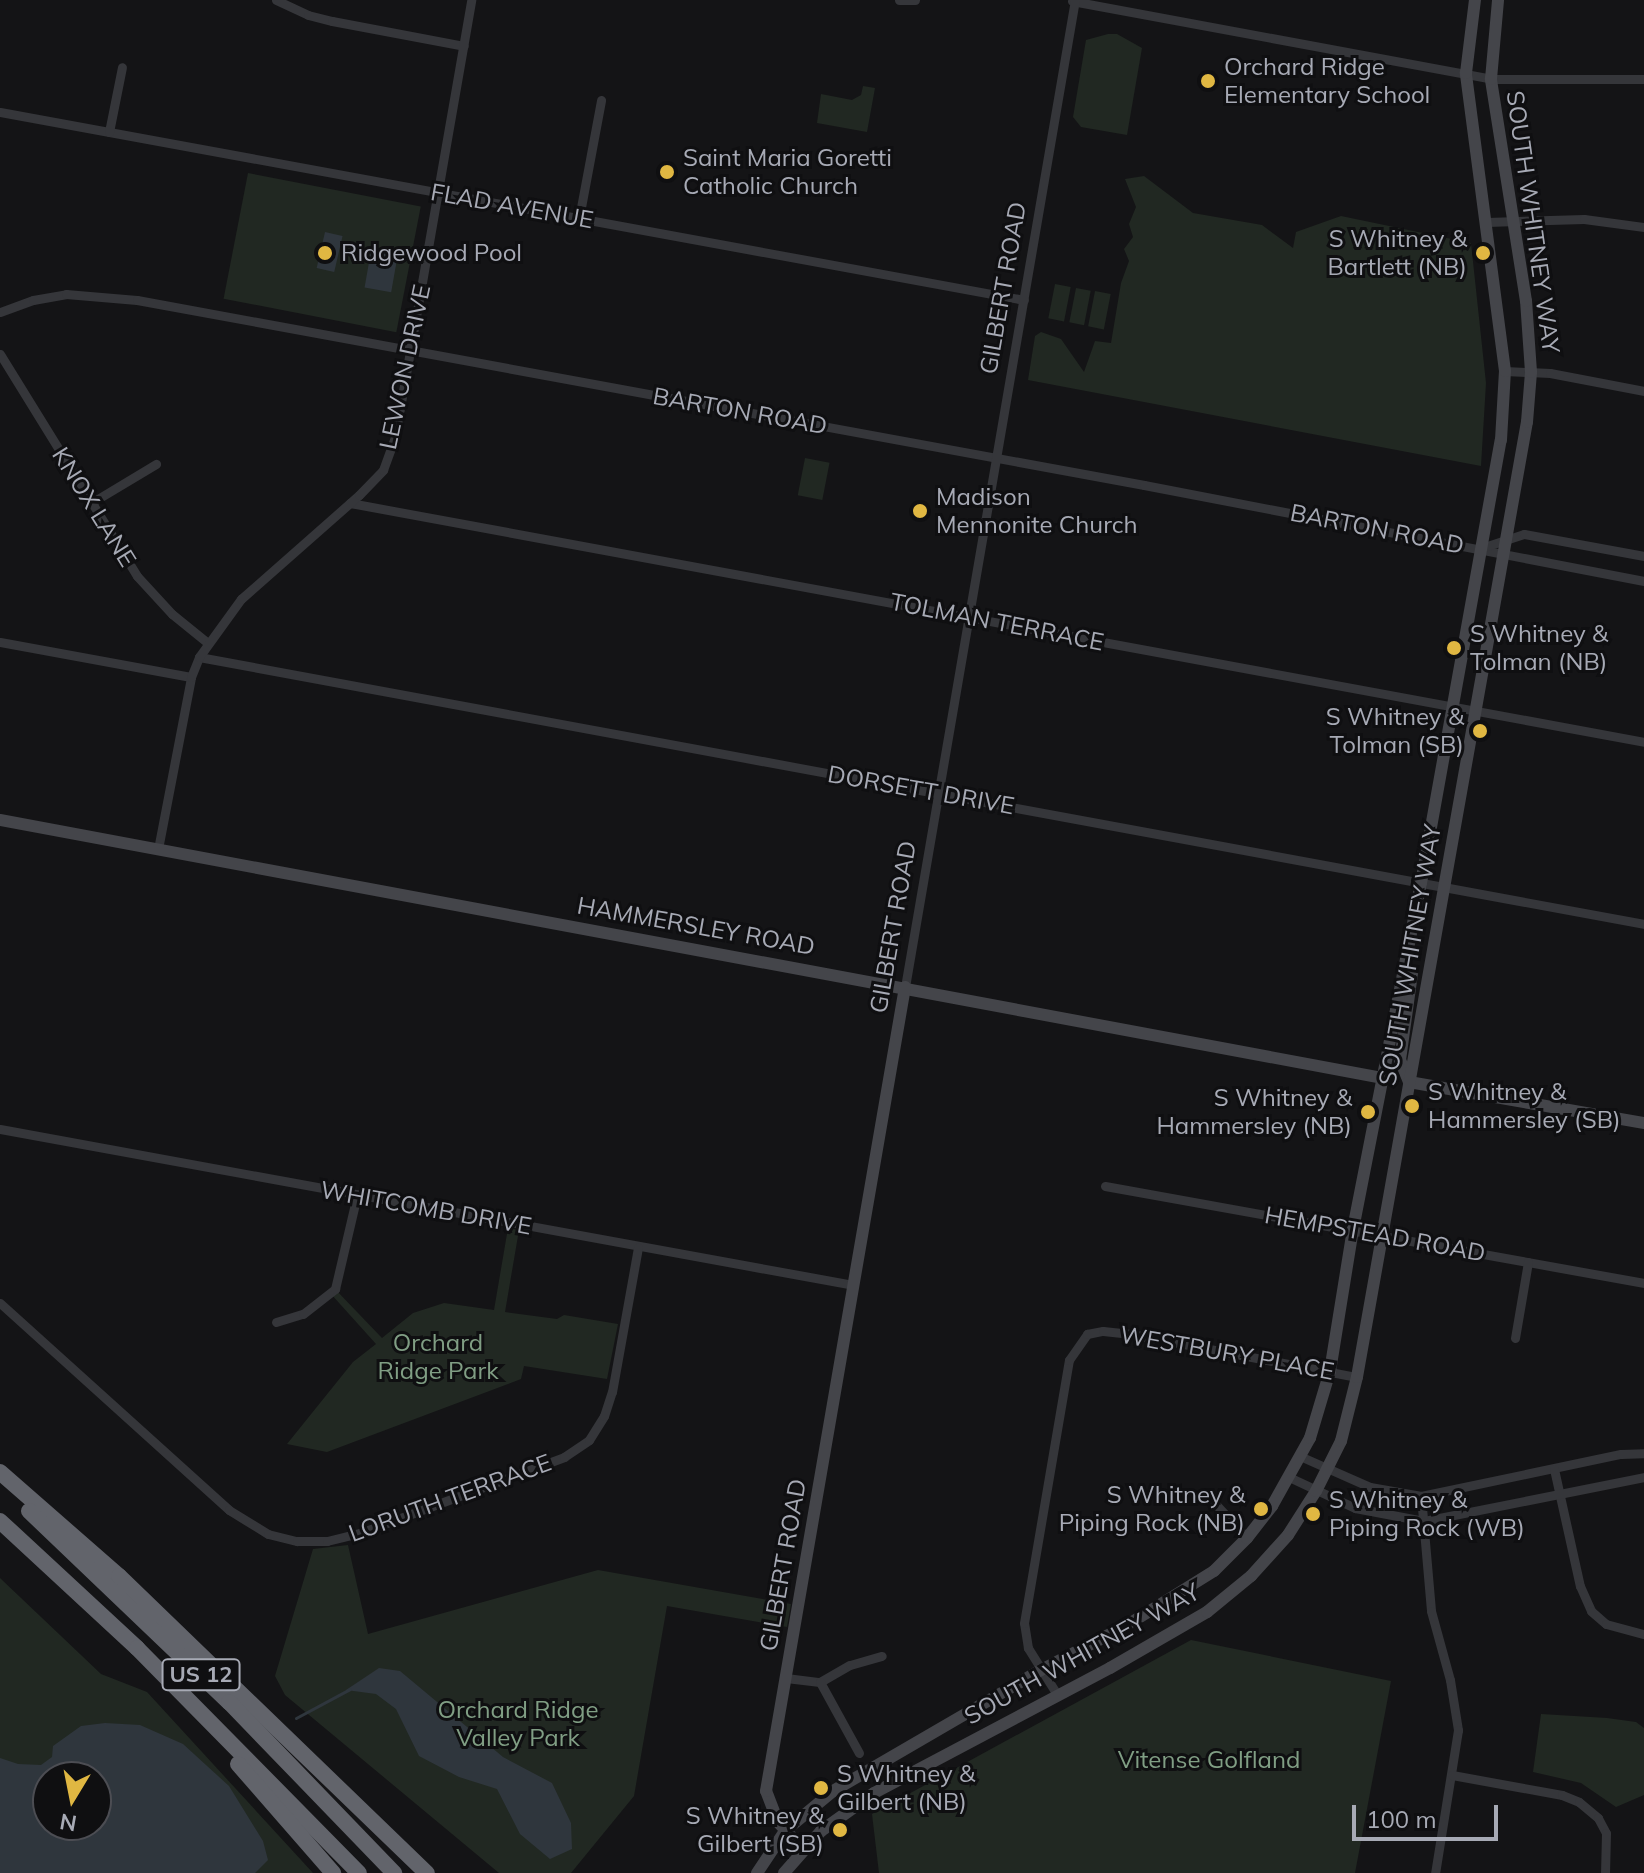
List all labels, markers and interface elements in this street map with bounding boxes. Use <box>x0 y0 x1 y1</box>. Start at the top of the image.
place label: Orchard Ridge Elementary School <box>1224 53 1430 109</box>
marker: Orchard Ridge Elementary School <box>1199 72 1217 90</box>
street label: SOUTH WHITNEY WAY <box>1500 89 1566 355</box>
place label: Saint Maria Goretti Catholic Church <box>683 144 892 200</box>
marker: Saint Maria Goretti Catholic Church <box>658 163 676 181</box>
street label: FLAD AVENUE <box>428 178 596 234</box>
street label: GILBERT ROAD <box>974 200 1032 376</box>
place label: S Whitney & Bartlett (NB) <box>1328 225 1467 281</box>
place label: Ridgewood Pool <box>341 239 522 267</box>
marker: Ridgewood Pool <box>316 244 334 262</box>
marker: S Whitney & Bartlett (NB) <box>1474 244 1492 262</box>
street label: LEWON DRIVE <box>373 282 437 452</box>
street label: BARTON ROAD <box>651 382 829 440</box>
street label: KNOX LANE <box>46 442 142 572</box>
place label: Madison Mennonite Church <box>936 483 1138 539</box>
street label: BARTON ROAD <box>1288 498 1466 560</box>
marker: Madison Mennonite Church <box>911 502 929 520</box>
street label: TOLMAN TERRACE <box>888 587 1106 657</box>
place label: S Whitney & Tolman (NB) <box>1470 620 1608 676</box>
marker: S Whitney & Tolman (NB) <box>1445 639 1463 657</box>
place label: S Whitney & Tolman (SB) <box>1326 703 1464 759</box>
marker: S Whitney & Tolman (SB) <box>1471 722 1489 740</box>
street label: DORSETT DRIVE <box>825 759 1017 821</box>
street label: SOUTH WHITNEY WAY <box>1373 822 1447 1088</box>
street label: GILBERT ROAD <box>864 839 922 1015</box>
street label: HAMMERSLEY ROAD <box>575 891 817 961</box>
place label: S Whitney & Hammersley (SB) <box>1428 1078 1621 1134</box>
place label: S Whitney & Hammersley (NB) <box>1156 1084 1352 1140</box>
marker: S Whitney & Hammersley (SB) <box>1403 1097 1421 1115</box>
marker: S Whitney & Hammersley (NB) <box>1359 1103 1377 1121</box>
street label: WHITCOMB DRIVE <box>318 1175 534 1241</box>
street label: HEMPSTEAD ROAD <box>1262 1200 1488 1268</box>
street label: WESTBURY PLACE <box>1118 1320 1336 1386</box>
park label: Orchard Ridge Park <box>377 1329 499 1385</box>
street label: LORUTH TERRACE <box>345 1448 555 1548</box>
street label: GILBERT ROAD <box>754 1477 812 1653</box>
place label: S Whitney & Piping Rock (NB) <box>1059 1481 1245 1537</box>
place label: S Whitney & Piping Rock (WB) <box>1329 1486 1525 1542</box>
marker: S Whitney & Piping Rock (NB) <box>1252 1500 1270 1518</box>
marker: S Whitney & Piping Rock (WB) <box>1304 1505 1322 1523</box>
street label: SOUTH WHITNEY WAY <box>959 1577 1205 1731</box>
road number: US 12 <box>161 1657 241 1693</box>
park label: Orchard Ridge Valley Park <box>438 1696 598 1752</box>
park label: Vitense Golfland <box>1118 1746 1300 1774</box>
place label: S Whitney & Gilbert (NB) <box>837 1760 975 1816</box>
north arrow <box>32 1761 112 1841</box>
marker: S Whitney & Gilbert (NB) <box>812 1779 830 1797</box>
scale bar <box>1356 1789 1502 1839</box>
place label: S Whitney & Gilbert (SB) <box>686 1802 824 1858</box>
text: 100 m <box>1366 1804 1437 1834</box>
text: N <box>58 1807 79 1838</box>
marker: S Whitney & Gilbert (SB) <box>831 1821 849 1839</box>

